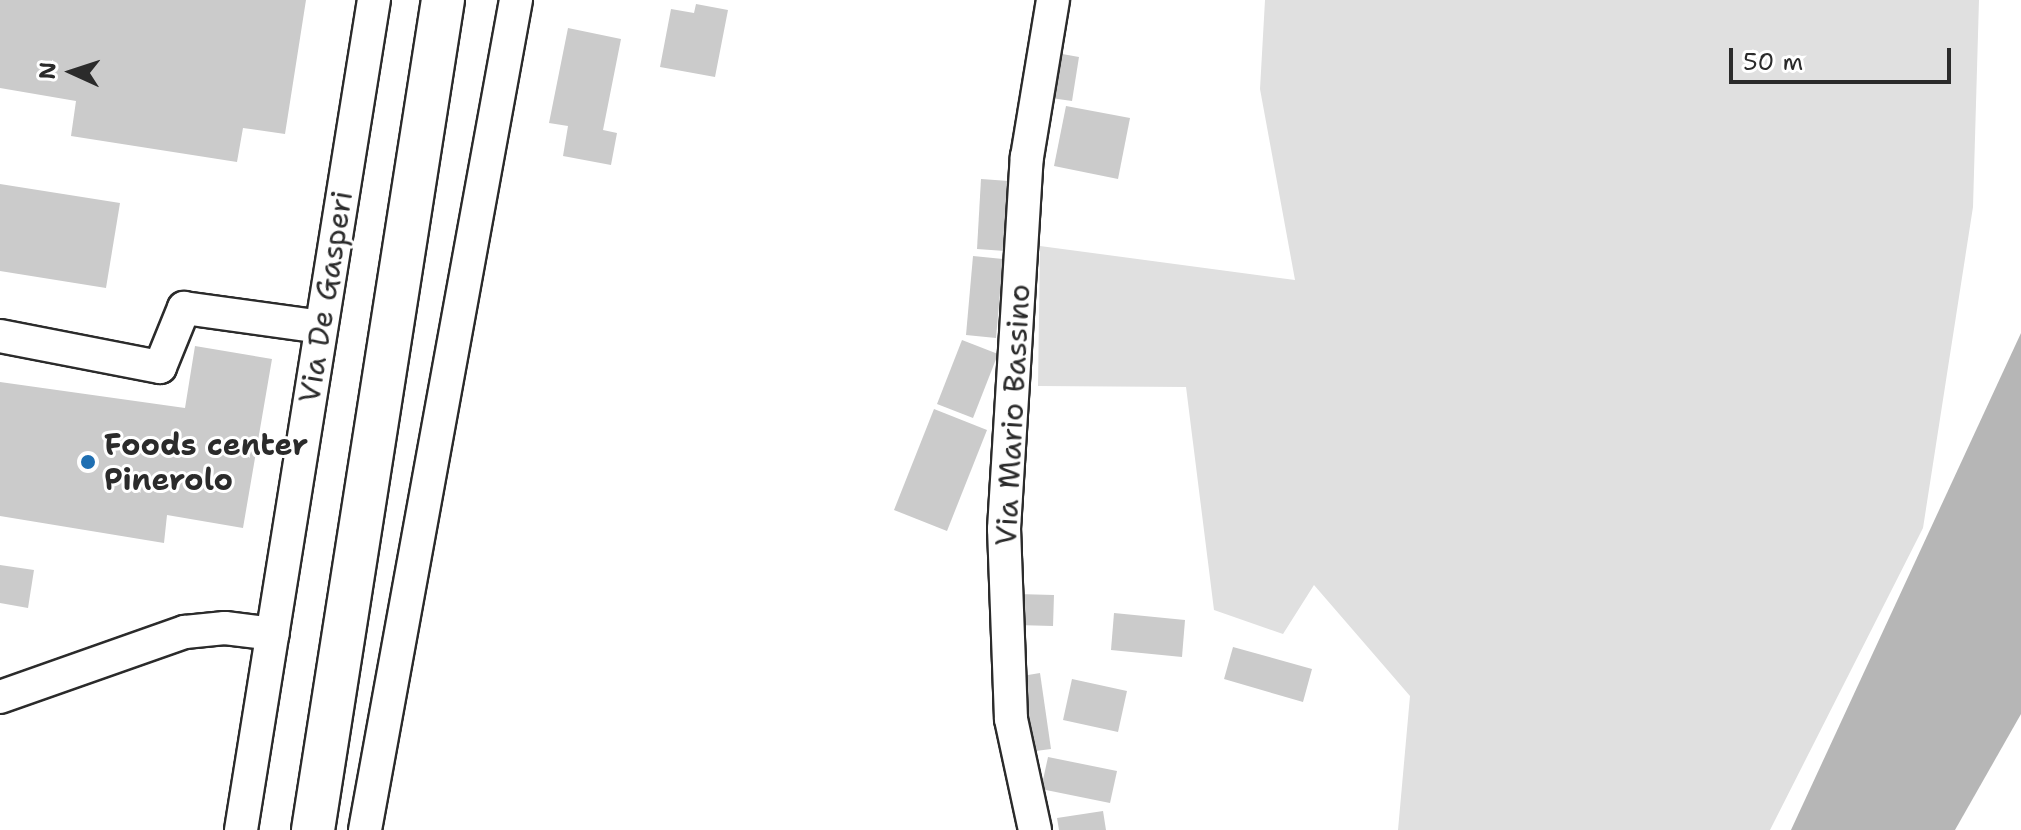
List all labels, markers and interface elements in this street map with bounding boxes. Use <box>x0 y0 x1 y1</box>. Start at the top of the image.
north arrow <box>32 32 112 112</box>
scale bar <box>1733 32 1955 82</box>
text: 50 m <box>1743 46 1803 78</box>
text: N <box>33 61 62 80</box>
street label: Via De Gasperi <box>291 188 361 406</box>
street label: Via Mario Bassino <box>988 283 1038 547</box>
place label: Foods center Pinerolo <box>104 427 308 498</box>
marker: Foods center Pinerolo <box>79 453 97 471</box>

